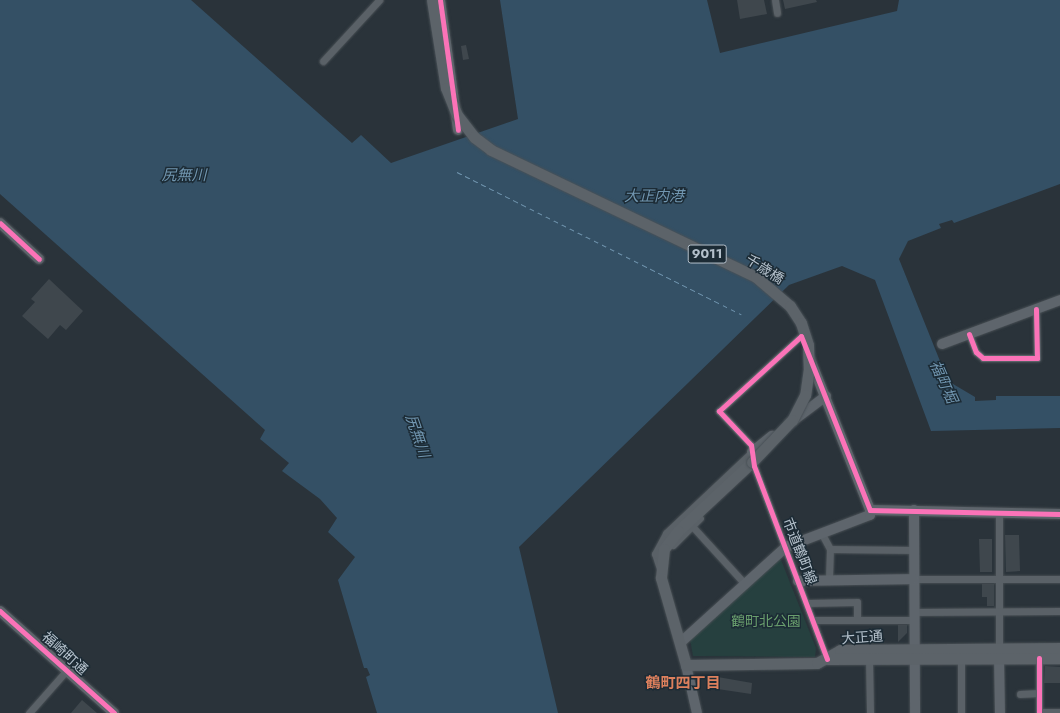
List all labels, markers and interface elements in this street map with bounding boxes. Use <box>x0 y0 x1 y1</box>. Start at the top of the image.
water label: 尻無川 <box>162 167 206 185</box>
water label: 大正内港 <box>624 188 684 206</box>
road number: 9011 <box>687 243 727 265</box>
street label: 千歳橋 <box>743 251 787 287</box>
water label: 福町堀 <box>926 358 960 406</box>
water label: 尻無川 <box>401 412 433 460</box>
street label: 市道鶴町線 <box>780 515 820 587</box>
park label: 鶴町北公園 <box>731 613 801 629</box>
street label: 大正通 <box>840 627 884 647</box>
street label: 福崎町通 <box>39 628 91 678</box>
district label: 鶴町四丁目 <box>646 675 720 693</box>

